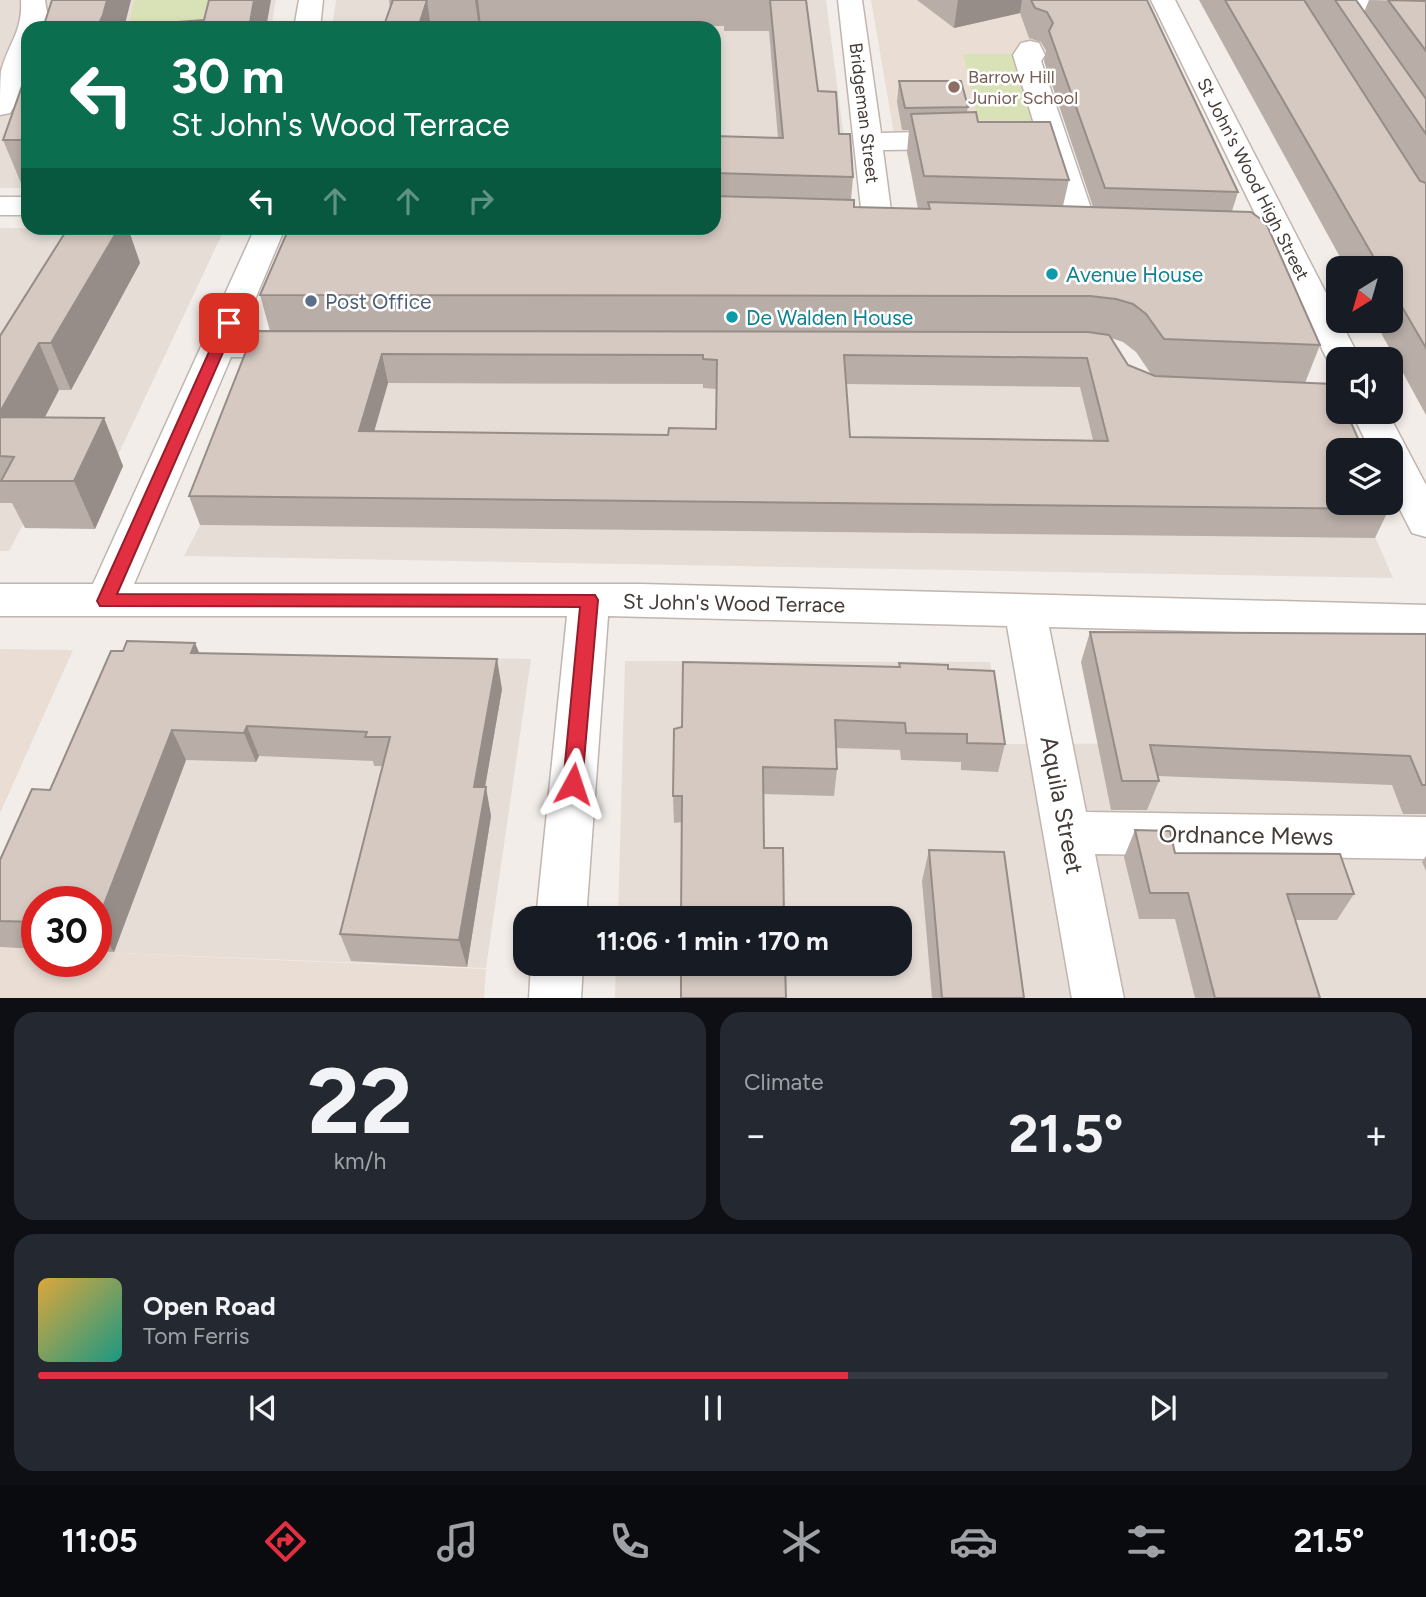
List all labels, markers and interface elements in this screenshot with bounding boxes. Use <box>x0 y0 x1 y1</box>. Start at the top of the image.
street label: Bridgeman Street <box>844 41 884 185</box>
text: 30 m <box>171 46 284 105</box>
icon: left <box>56 49 147 140</box>
place label: Barrow Hill Junior School <box>968 66 1078 109</box>
street label: St John's Wood High Street <box>1192 74 1314 284</box>
marker: Barrow Hill Junior School <box>946 79 962 95</box>
text: St John's Wood Terrace <box>171 106 510 144</box>
icon: left <box>243 182 281 220</box>
icon: ahead <box>316 182 354 220</box>
icon: ahead <box>389 182 427 220</box>
icon: right <box>462 182 500 220</box>
north arrow <box>1326 256 1404 332</box>
map controls <box>1326 256 1403 515</box>
place label: Avenue House <box>1066 262 1203 287</box>
marker: Avenue House <box>1044 266 1060 282</box>
place label: Post Office <box>325 289 432 314</box>
pin <box>199 293 259 353</box>
marker: Post Office <box>303 293 319 309</box>
icon: arrive <box>210 304 248 342</box>
place label: De Walden House <box>746 305 913 330</box>
marker: De Walden House <box>724 309 740 325</box>
button: sound <box>1326 347 1403 424</box>
button: layers <box>1326 438 1403 515</box>
street label: St John's Wood Terrace <box>623 589 845 617</box>
street label: Aquila Street <box>1034 734 1090 876</box>
position arrow <box>536 747 610 821</box>
street label: Ordnance Mews <box>1158 819 1334 851</box>
speed limit sign: 30 <box>21 886 112 977</box>
text: 11:06 · 1 min · 170 m <box>596 925 829 957</box>
text: 22 <box>307 1047 413 1156</box>
text: Climate <box>744 1068 823 1096</box>
text: 21.5° <box>1009 1103 1123 1165</box>
text: − <box>744 1112 768 1158</box>
text: + <box>1364 1112 1388 1158</box>
text: km/h <box>334 1147 386 1175</box>
text: Open Road <box>143 1290 276 1322</box>
text: Tom Ferris <box>143 1322 249 1350</box>
icon: previous <box>244 1389 282 1427</box>
icon: pause <box>694 1389 732 1427</box>
icon: next <box>1144 1389 1182 1427</box>
icon: directions <box>261 1517 310 1566</box>
icon: music <box>433 1517 482 1566</box>
icon: phone <box>605 1517 654 1566</box>
icon: climate <box>777 1517 826 1566</box>
icon: car <box>949 1517 998 1566</box>
icon: filters <box>1122 1517 1171 1566</box>
text: 11:05 <box>62 1522 138 1560</box>
text: 21.5° <box>1294 1522 1364 1560</box>

